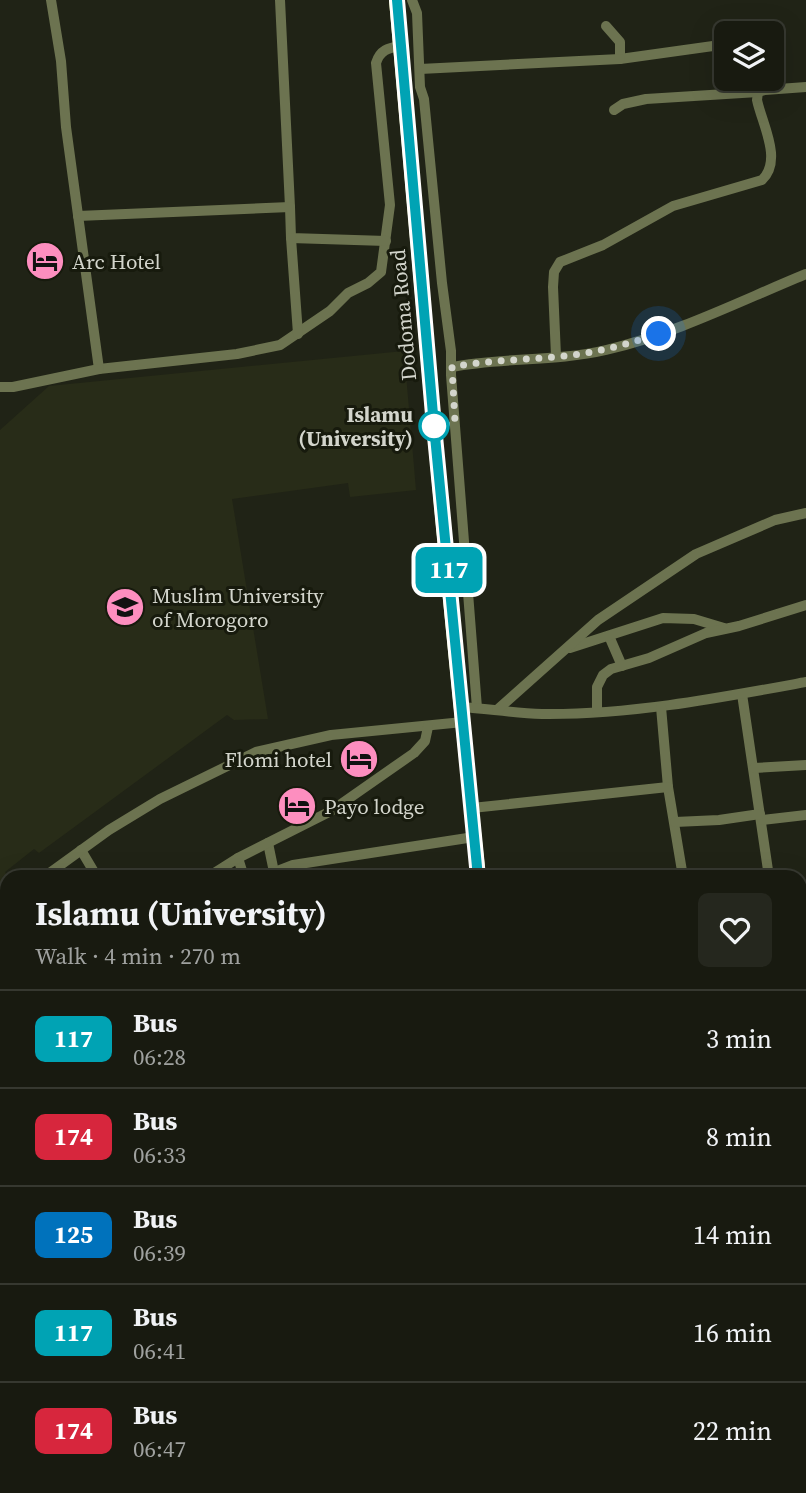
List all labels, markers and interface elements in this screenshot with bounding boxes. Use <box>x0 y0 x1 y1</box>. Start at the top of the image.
map controls <box>714 21 784 91</box>
button: layers <box>714 21 784 91</box>
hotel icon: Arc Hotel <box>24 240 66 282</box>
place label: Arc Hotel <box>72 247 161 276</box>
street label: Dodoma Road <box>383 248 423 382</box>
your location <box>641 316 676 351</box>
place label: Islamu (University) <box>298 400 413 453</box>
marker: Islamu (University) <box>419 411 449 441</box>
line badge: 117 <box>409 547 489 593</box>
text: 117 <box>429 553 469 586</box>
place label: Muslim University of Morogoro <box>152 581 324 634</box>
school or university icon: Muslim University of Morogoro <box>104 586 146 628</box>
hotel icon: Flomi hotel <box>338 738 380 780</box>
place label: Flomi hotel <box>224 745 332 774</box>
hotel icon: Payo lodge <box>276 785 318 827</box>
place label: Payo lodge <box>324 792 424 821</box>
text: Islamu (University) <box>35 891 327 936</box>
button: heart <box>698 893 772 967</box>
text: Walk · 4 min · 270 m <box>35 940 241 972</box>
text: Bus <box>133 1005 177 1041</box>
text: 3 min <box>706 1021 772 1057</box>
text: 117 <box>54 1022 93 1055</box>
text: 06:28 <box>133 1041 186 1073</box>
text: Bus <box>133 1103 177 1139</box>
text: 8 min <box>706 1119 772 1155</box>
text: 174 <box>54 1120 93 1153</box>
text: 06:33 <box>133 1139 186 1171</box>
text: Bus <box>133 1201 177 1237</box>
text: 14 min <box>693 1217 772 1253</box>
text: 125 <box>54 1218 93 1251</box>
text: 06:39 <box>133 1237 186 1269</box>
text: Bus <box>133 1299 177 1335</box>
text: 16 min <box>693 1315 772 1351</box>
text: 117 <box>54 1316 93 1349</box>
text: 06:41 <box>133 1335 186 1367</box>
text: Bus <box>133 1397 177 1433</box>
text: 22 min <box>693 1413 772 1449</box>
text: 174 <box>54 1414 93 1447</box>
text: 06:47 <box>133 1433 186 1465</box>

